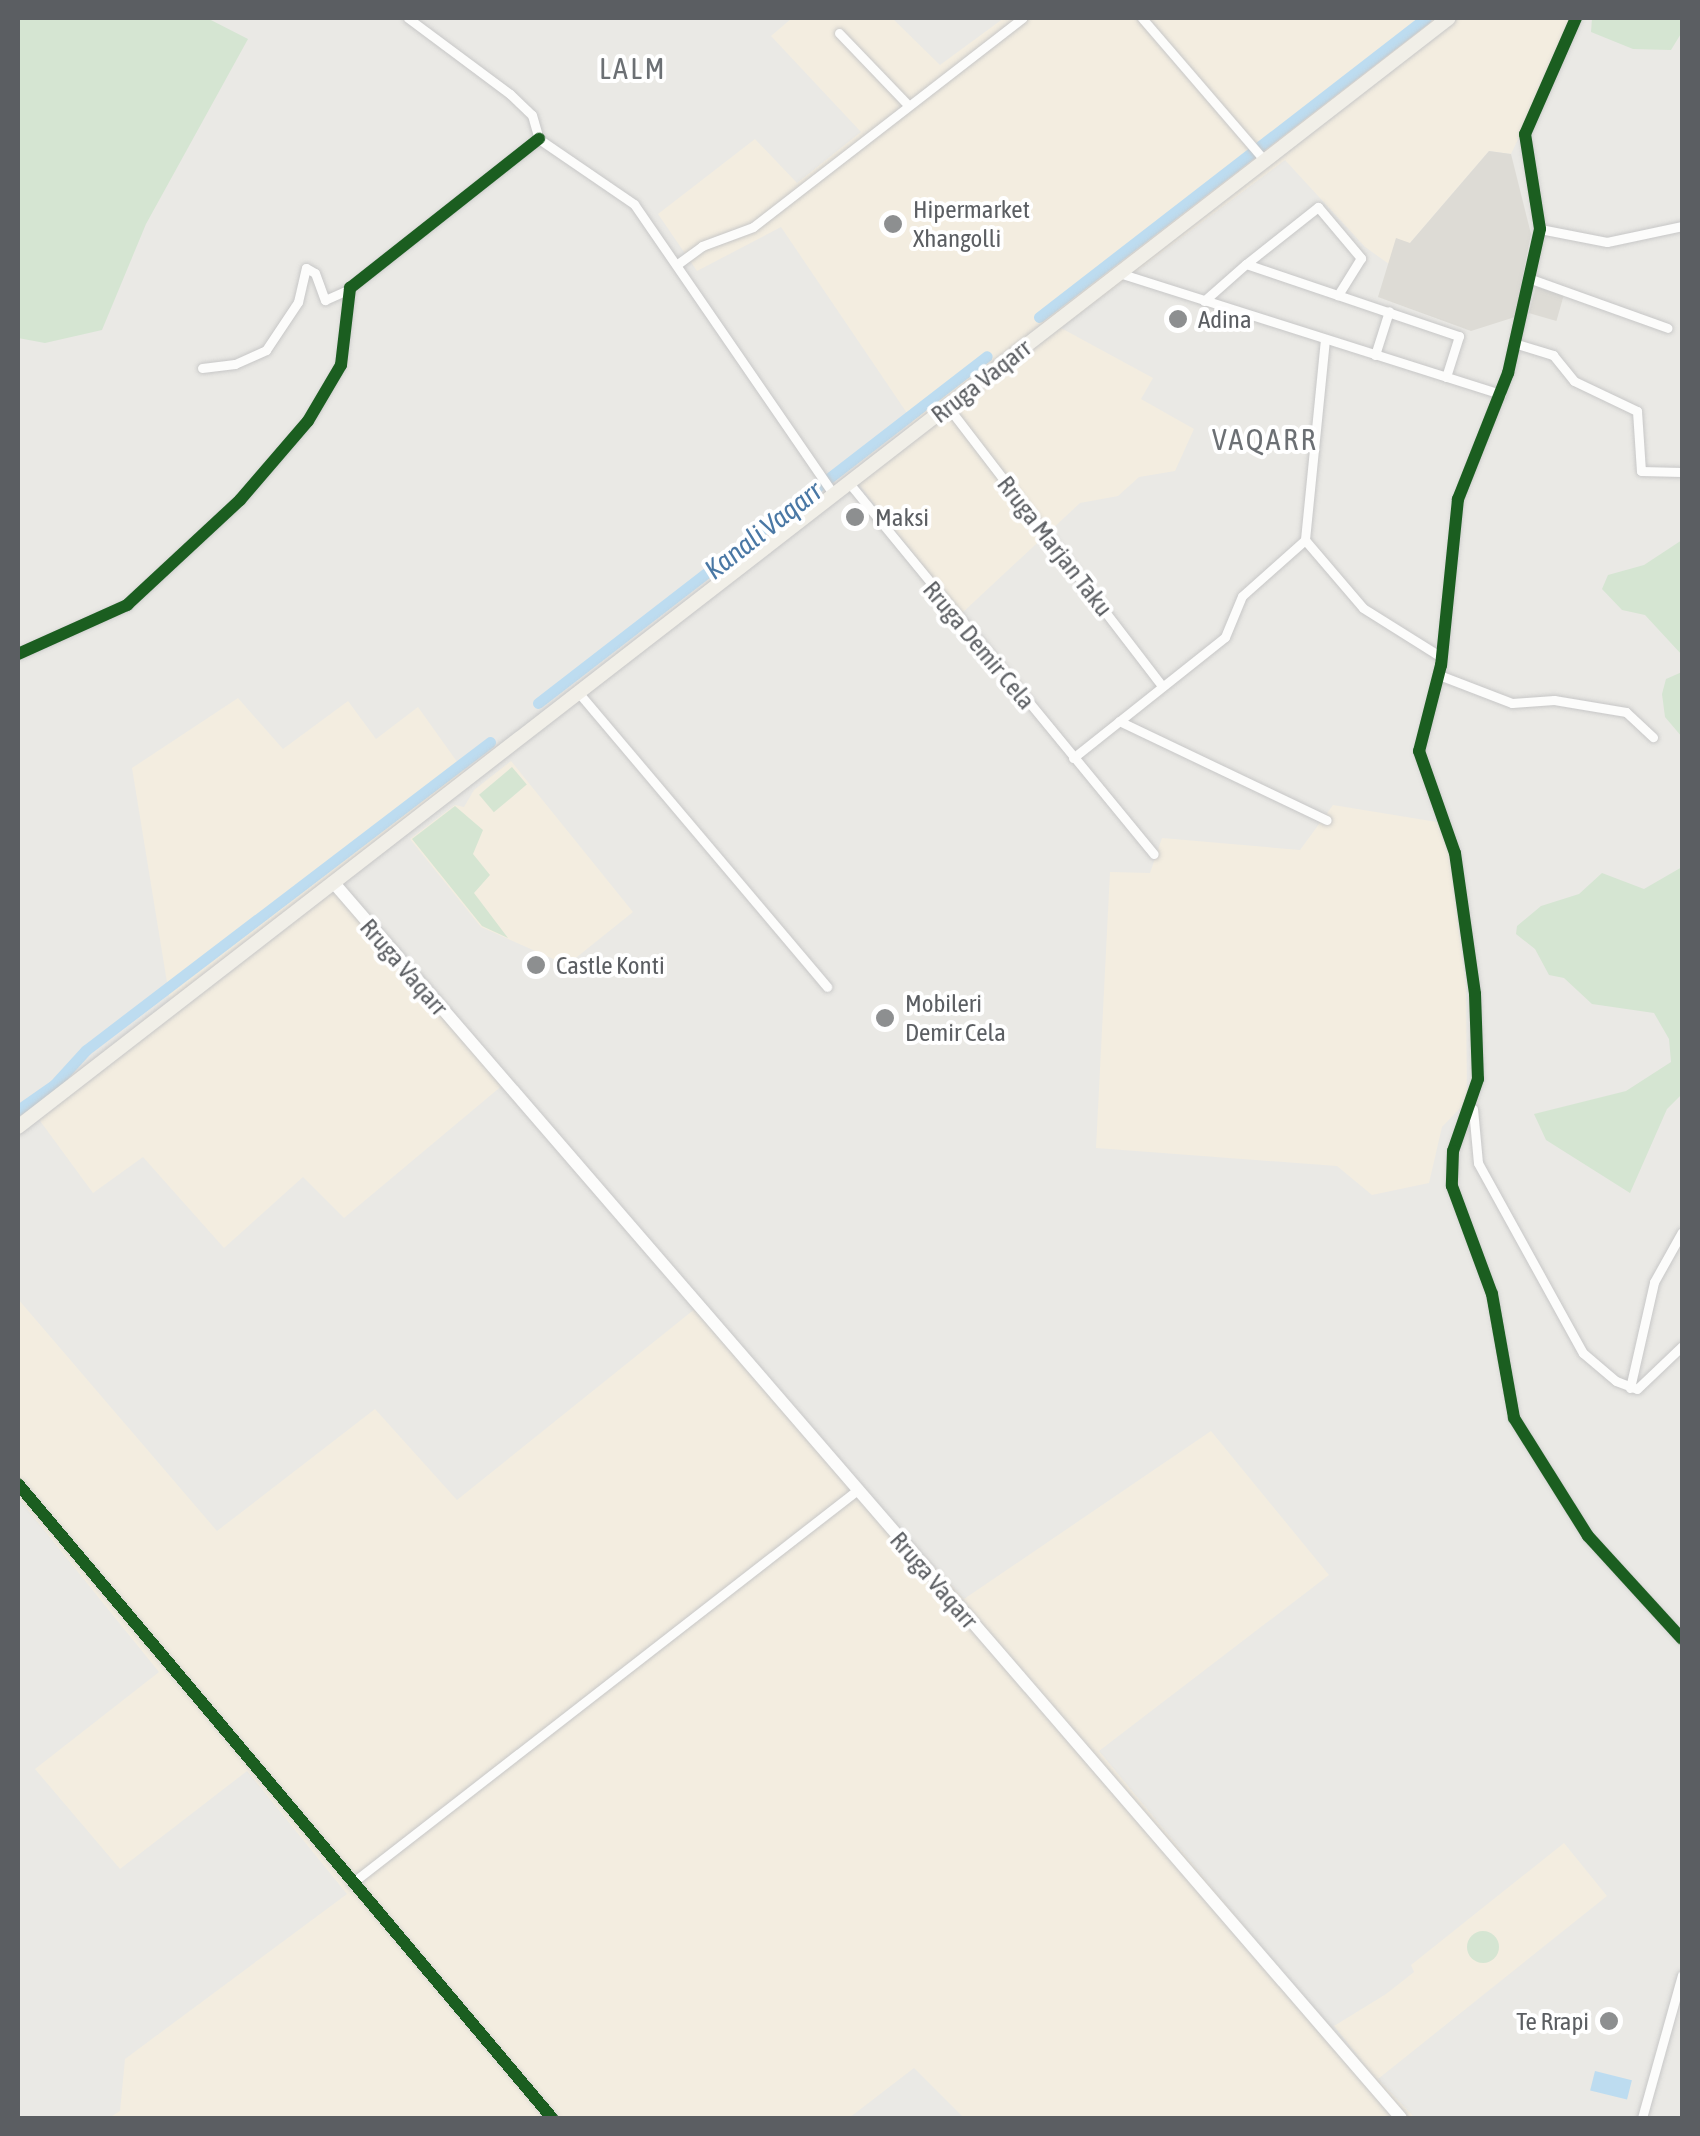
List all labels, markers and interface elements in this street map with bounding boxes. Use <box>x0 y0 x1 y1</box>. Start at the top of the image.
district label: LALM <box>599 50 667 86</box>
place label: Hipermarket Xhangolli <box>913 195 1030 254</box>
marker: Hipermarket Xhangolli <box>882 213 904 235</box>
place label: Adina <box>1198 304 1252 334</box>
marker: Adina <box>1167 308 1189 330</box>
street label: Rruga Vaqarr <box>925 333 1037 429</box>
district label: VAQARR <box>1212 421 1318 457</box>
street label: Rruga Marjan Taku <box>991 470 1119 622</box>
water label: Kanali Vaqarr <box>698 474 828 586</box>
place label: Maksi <box>875 502 929 532</box>
marker: Maksi <box>844 506 866 528</box>
street label: Rruga Demir Cela <box>917 575 1041 715</box>
street label: Rruga Vaqarr <box>354 912 454 1022</box>
place label: Castle Konti <box>556 950 665 980</box>
marker: Castle Konti <box>525 954 547 976</box>
place label: Mobileri Demir Cela <box>905 989 1006 1048</box>
marker: Mobileri Demir Cela <box>874 1007 896 1029</box>
street label: Rruga Vaqarr <box>884 1525 984 1635</box>
place label: Te Rrapi <box>1516 2006 1589 2036</box>
marker: Te Rrapi <box>1598 2010 1620 2032</box>

